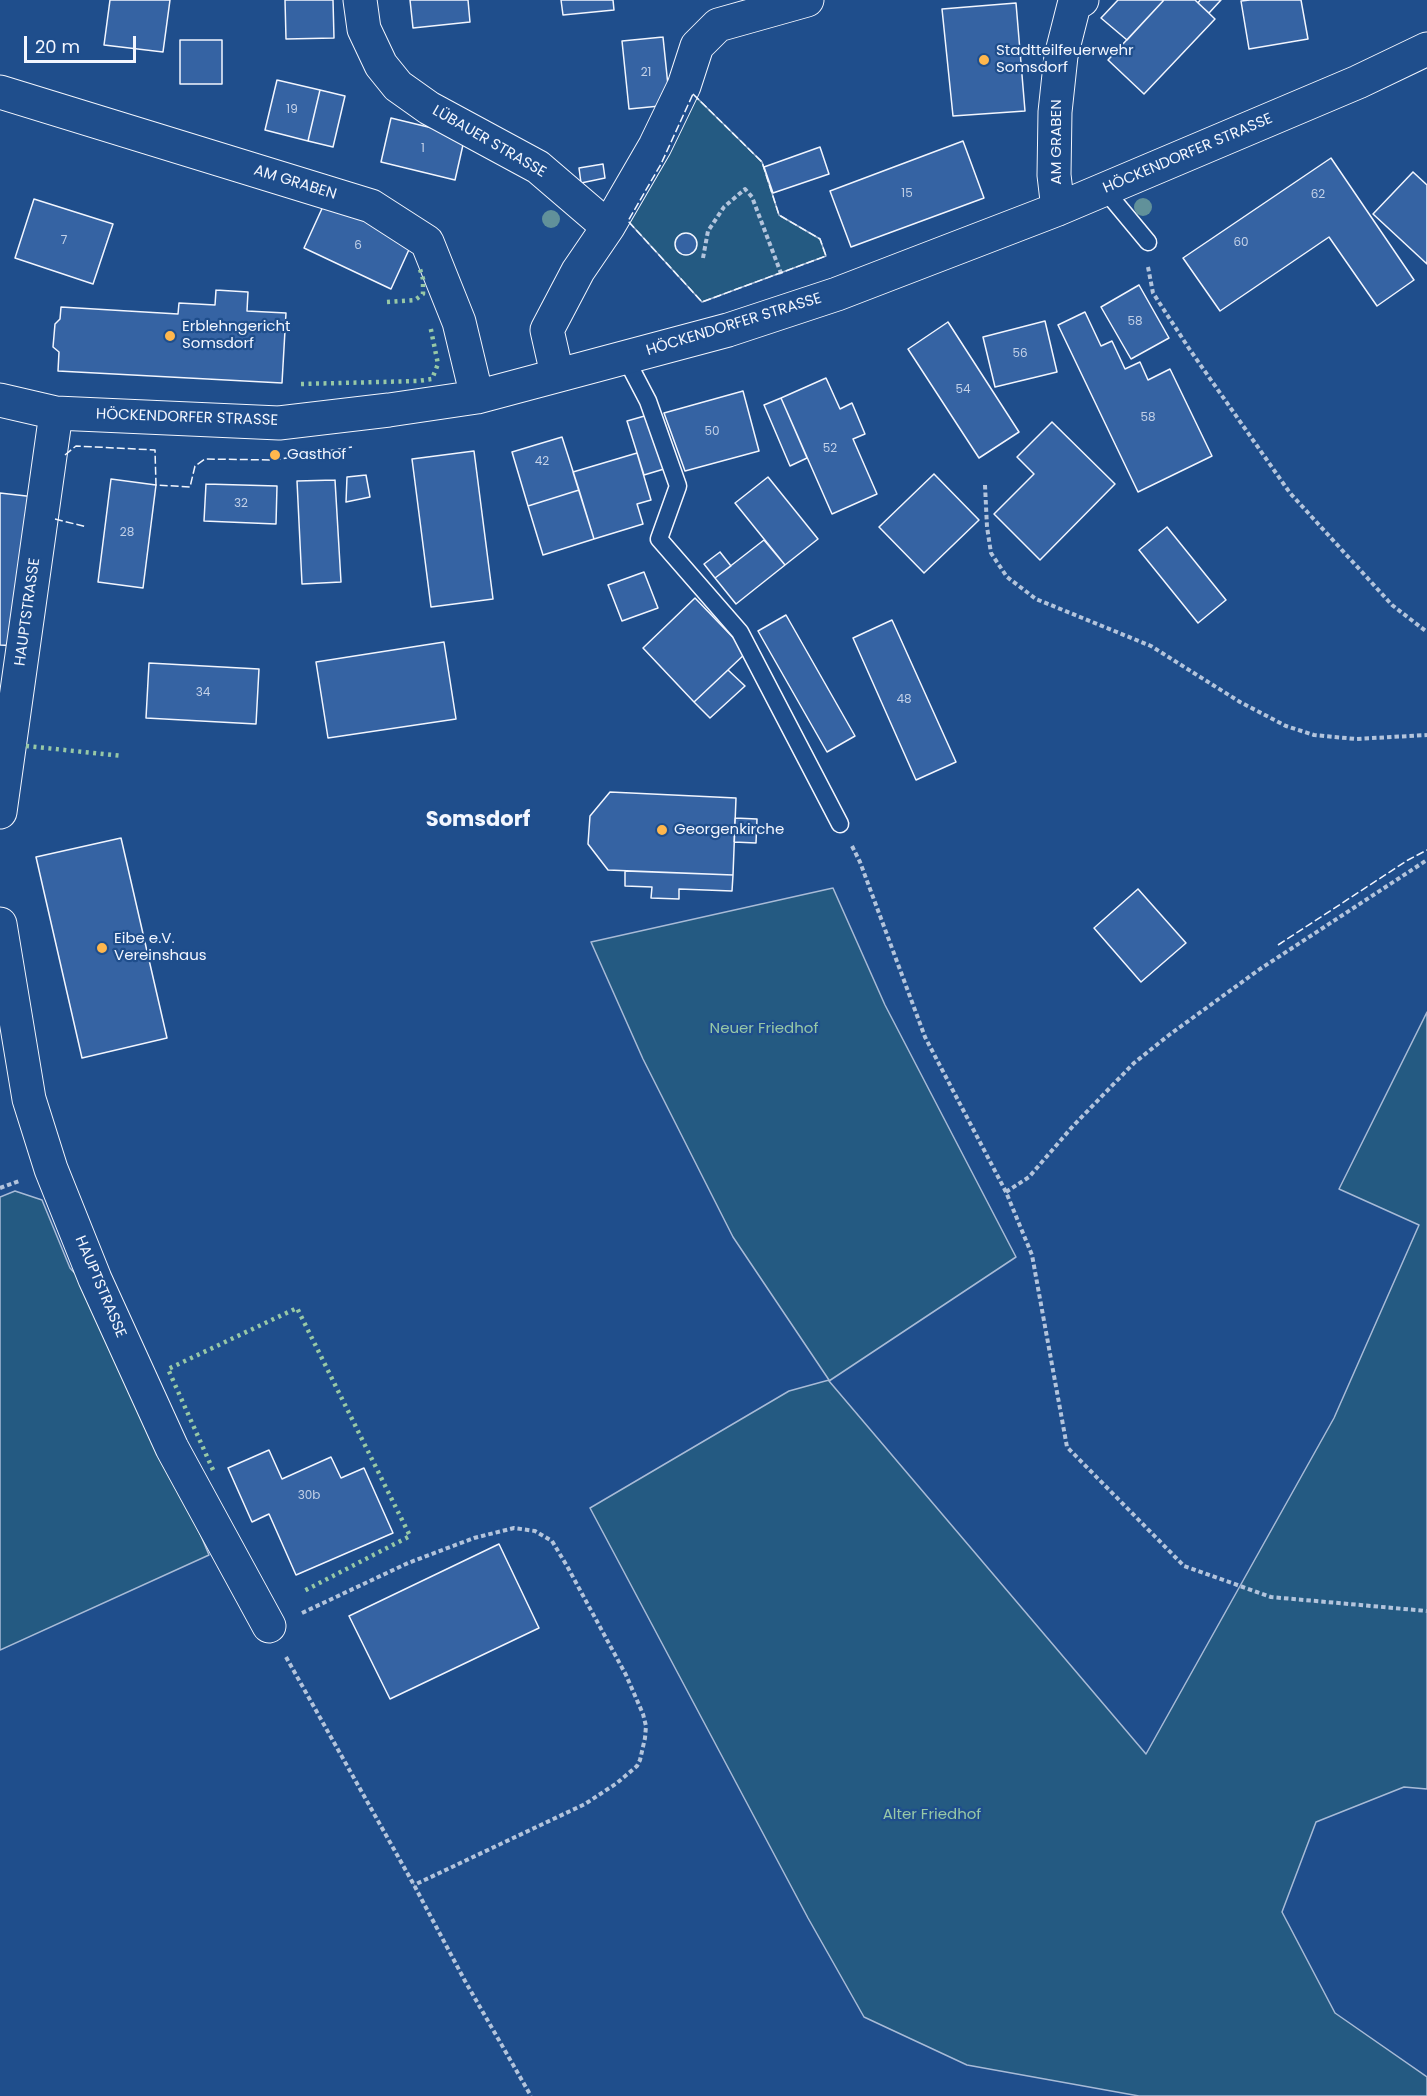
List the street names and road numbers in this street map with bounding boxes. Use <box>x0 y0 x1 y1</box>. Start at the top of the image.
street label: AM GRABEN <box>1048 99 1066 185</box>
street label: LÜBAUER STRASSE <box>429 102 549 182</box>
street label: HÖCKENDORFER STRASSE <box>1101 110 1275 198</box>
street label: AM GRABEN <box>252 162 338 204</box>
street label: HÖCKENDORFER STRASSE <box>644 290 824 360</box>
street label: HÖCKENDORFER STRASSE <box>96 406 278 430</box>
street label: HAUPTSTRASSE <box>12 557 44 667</box>
street label: HAUPTSTRASSE <box>70 1233 130 1341</box>

